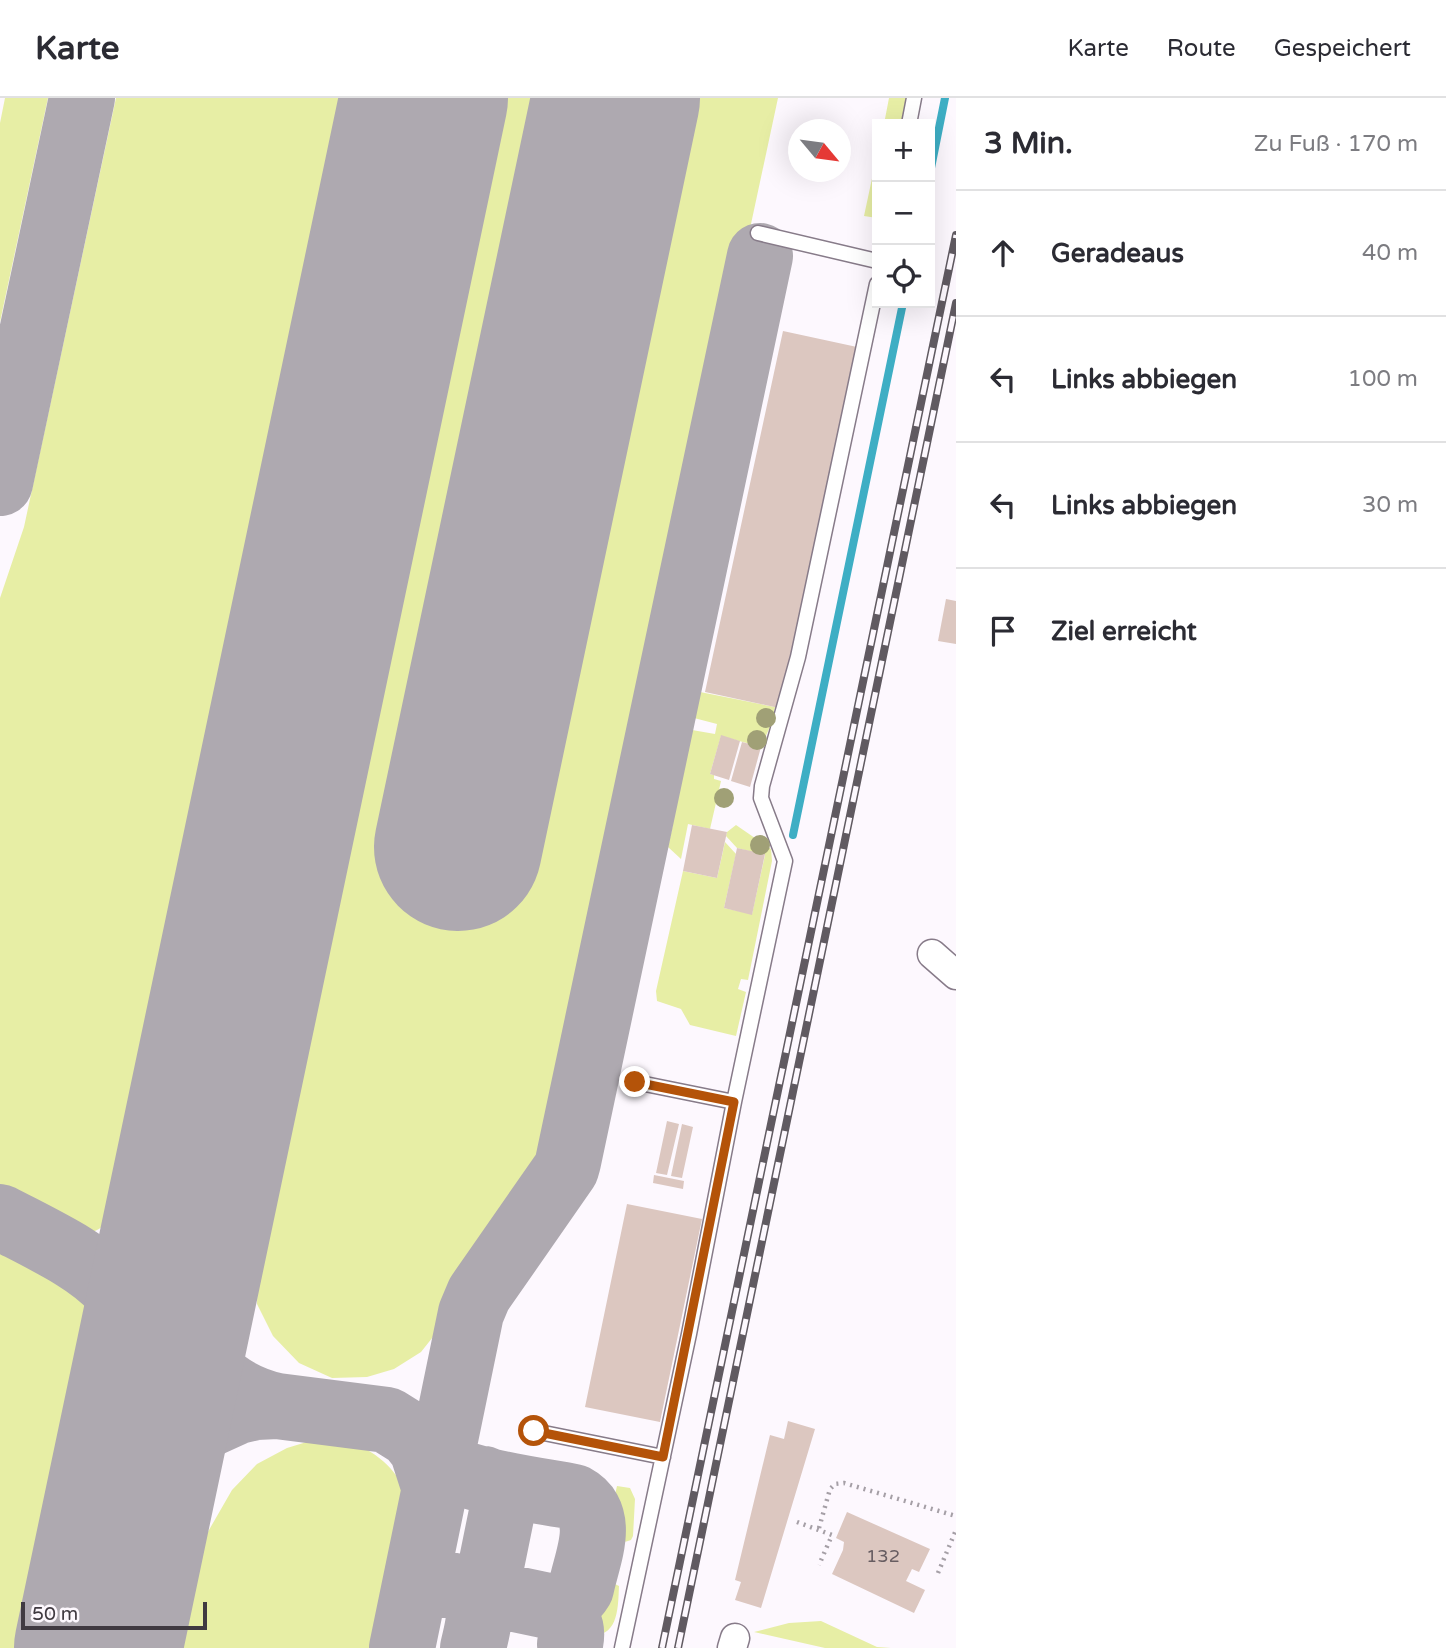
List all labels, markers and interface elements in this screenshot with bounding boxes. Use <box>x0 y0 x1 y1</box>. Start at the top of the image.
text: Karte <box>35 29 119 68</box>
text: Karte <box>1067 34 1129 63</box>
text: Route <box>1167 34 1236 63</box>
text: Gespeichert <box>1274 34 1411 63</box>
north arrow <box>788 119 851 182</box>
map controls <box>872 119 935 308</box>
button: + <box>872 119 935 182</box>
text: 3 Min. <box>984 125 1073 162</box>
text: Zu Fuß · 170 m <box>1254 130 1418 158</box>
button: − <box>872 182 935 245</box>
icon: ahead <box>984 234 1022 272</box>
text: Geradeaus <box>1051 238 1184 269</box>
text: 40 m <box>1362 239 1418 267</box>
button: locate <box>872 245 935 308</box>
icon: left <box>984 360 1022 398</box>
text: Links abbiegen <box>1051 364 1237 395</box>
text: 100 m <box>1348 365 1418 393</box>
icon: left <box>984 486 1022 524</box>
text: Links abbiegen <box>1051 490 1237 521</box>
text: 30 m <box>1362 491 1418 519</box>
icon: arrive <box>984 612 1022 650</box>
text: Ziel erreicht <box>1051 616 1197 647</box>
route end <box>619 1066 650 1097</box>
route start <box>518 1415 549 1446</box>
house number: 132 <box>866 1545 900 1567</box>
scale bar <box>21 1599 206 1631</box>
text: 50 m <box>32 1603 78 1625</box>

